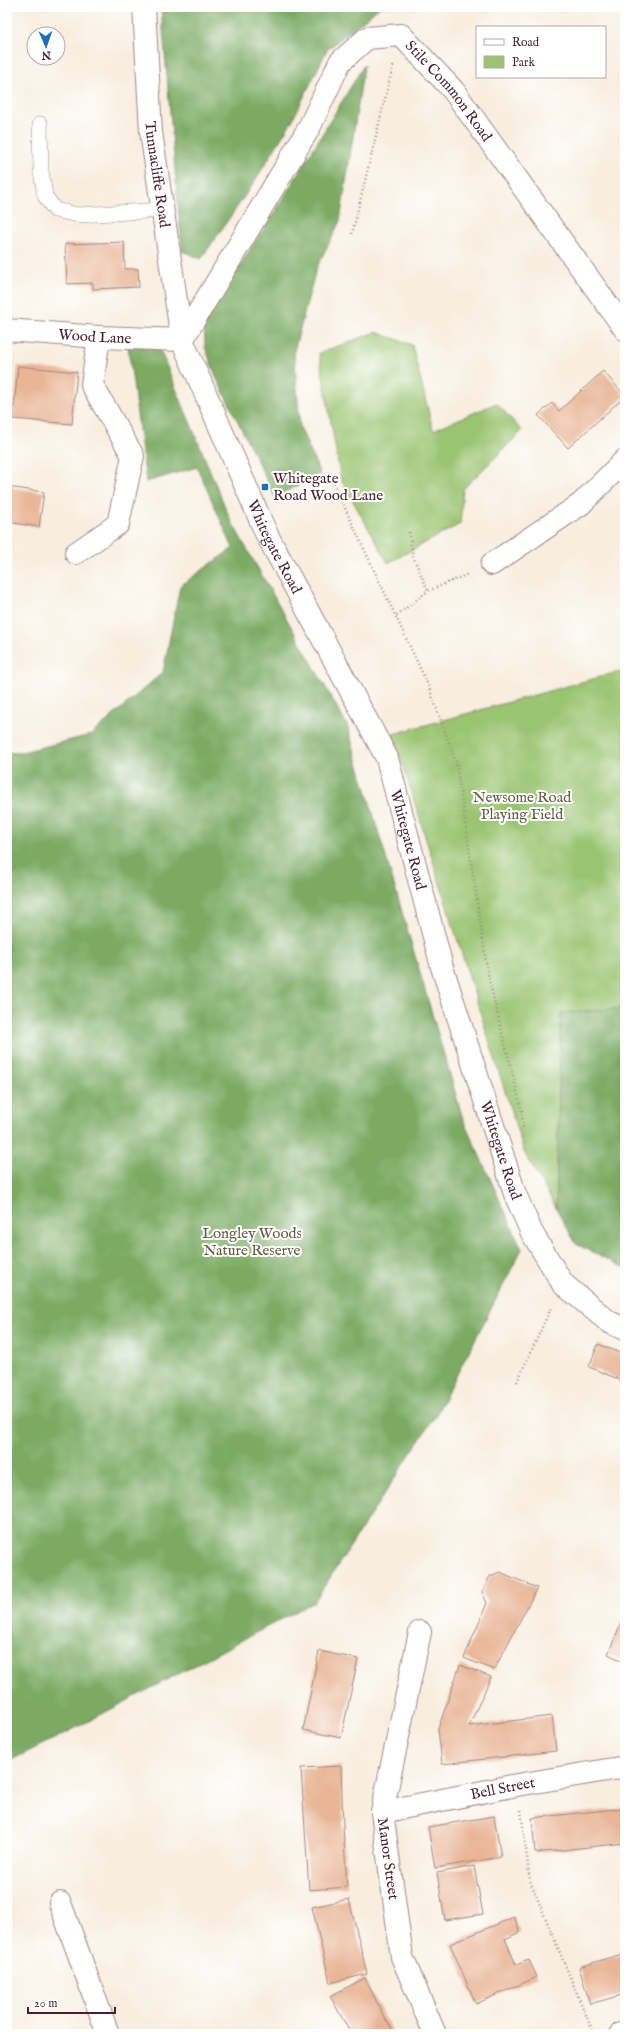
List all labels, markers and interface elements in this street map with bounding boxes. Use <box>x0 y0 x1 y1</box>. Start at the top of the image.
north arrow <box>26 26 66 66</box>
legend <box>476 26 606 78</box>
text: Road <box>512 35 540 50</box>
street label: Stile Common Road <box>401 36 497 146</box>
text: N <box>41 48 52 62</box>
text: Park <box>512 55 535 70</box>
street label: Tunnacliffe Road <box>140 121 174 230</box>
street label: Wood Lane <box>58 325 132 348</box>
place label: Whitegate Road Wood Lane <box>273 469 383 505</box>
marker: Whitegate Road Wood Lane <box>260 482 270 492</box>
street label: Whitegate Road <box>243 497 306 598</box>
street label: Whitegate Road <box>386 788 431 893</box>
park label: Newsome Road Playing Field <box>473 788 572 824</box>
street label: Whitegate Road <box>476 1098 526 1204</box>
park label: Longley Woods Nature Reserve <box>202 1224 302 1260</box>
street label: Bell Street <box>469 1773 537 1804</box>
street label: Manor Street <box>373 1816 403 1901</box>
scale bar <box>28 1989 115 2015</box>
text: 20 m <box>34 1996 57 2011</box>

